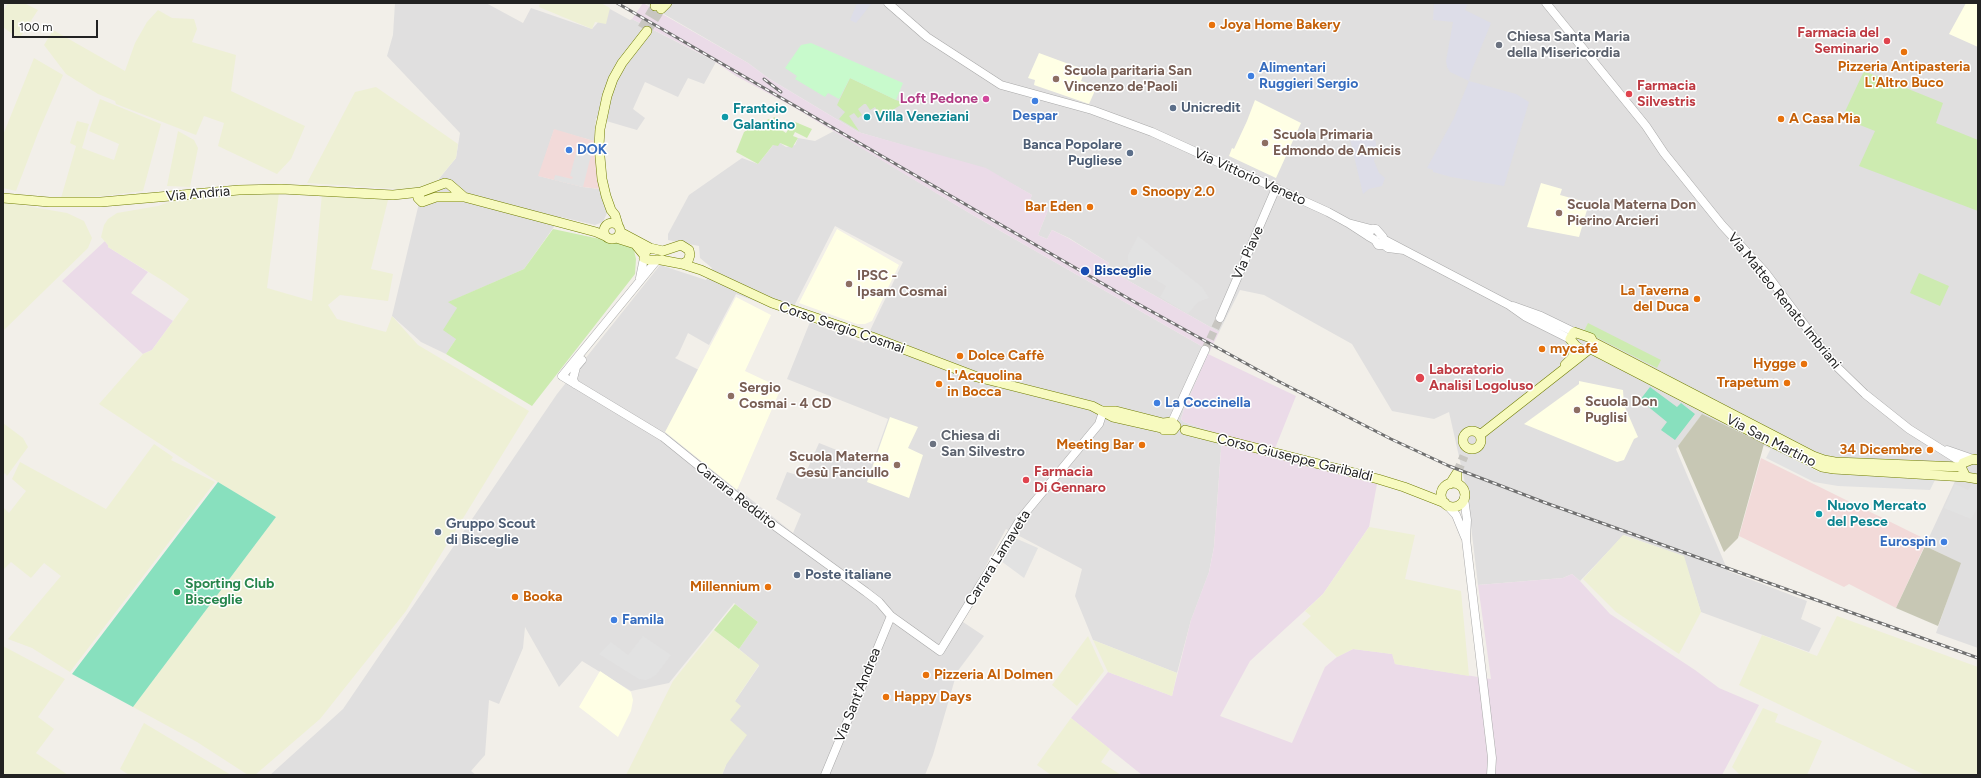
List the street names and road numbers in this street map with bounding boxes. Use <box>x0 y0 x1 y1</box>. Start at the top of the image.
street label: Via Vittorio Veneto <box>1192 145 1308 209</box>
street label: Via Andria <box>165 183 231 205</box>
street label: Via Piave <box>1229 224 1267 282</box>
street label: Via Matteo Renato Imbriani <box>1724 229 1844 373</box>
street label: Corso Sergio Cosmai <box>777 299 907 357</box>
street label: Via San Martino <box>1723 411 1819 471</box>
street label: Corso Giuseppe Garibaldi <box>1215 430 1375 486</box>
street label: Carrara Reddito <box>692 459 780 533</box>
street label: Carrara Lamaveta <box>962 507 1034 609</box>
street label: Via Sant'Andrea <box>831 645 885 745</box>

